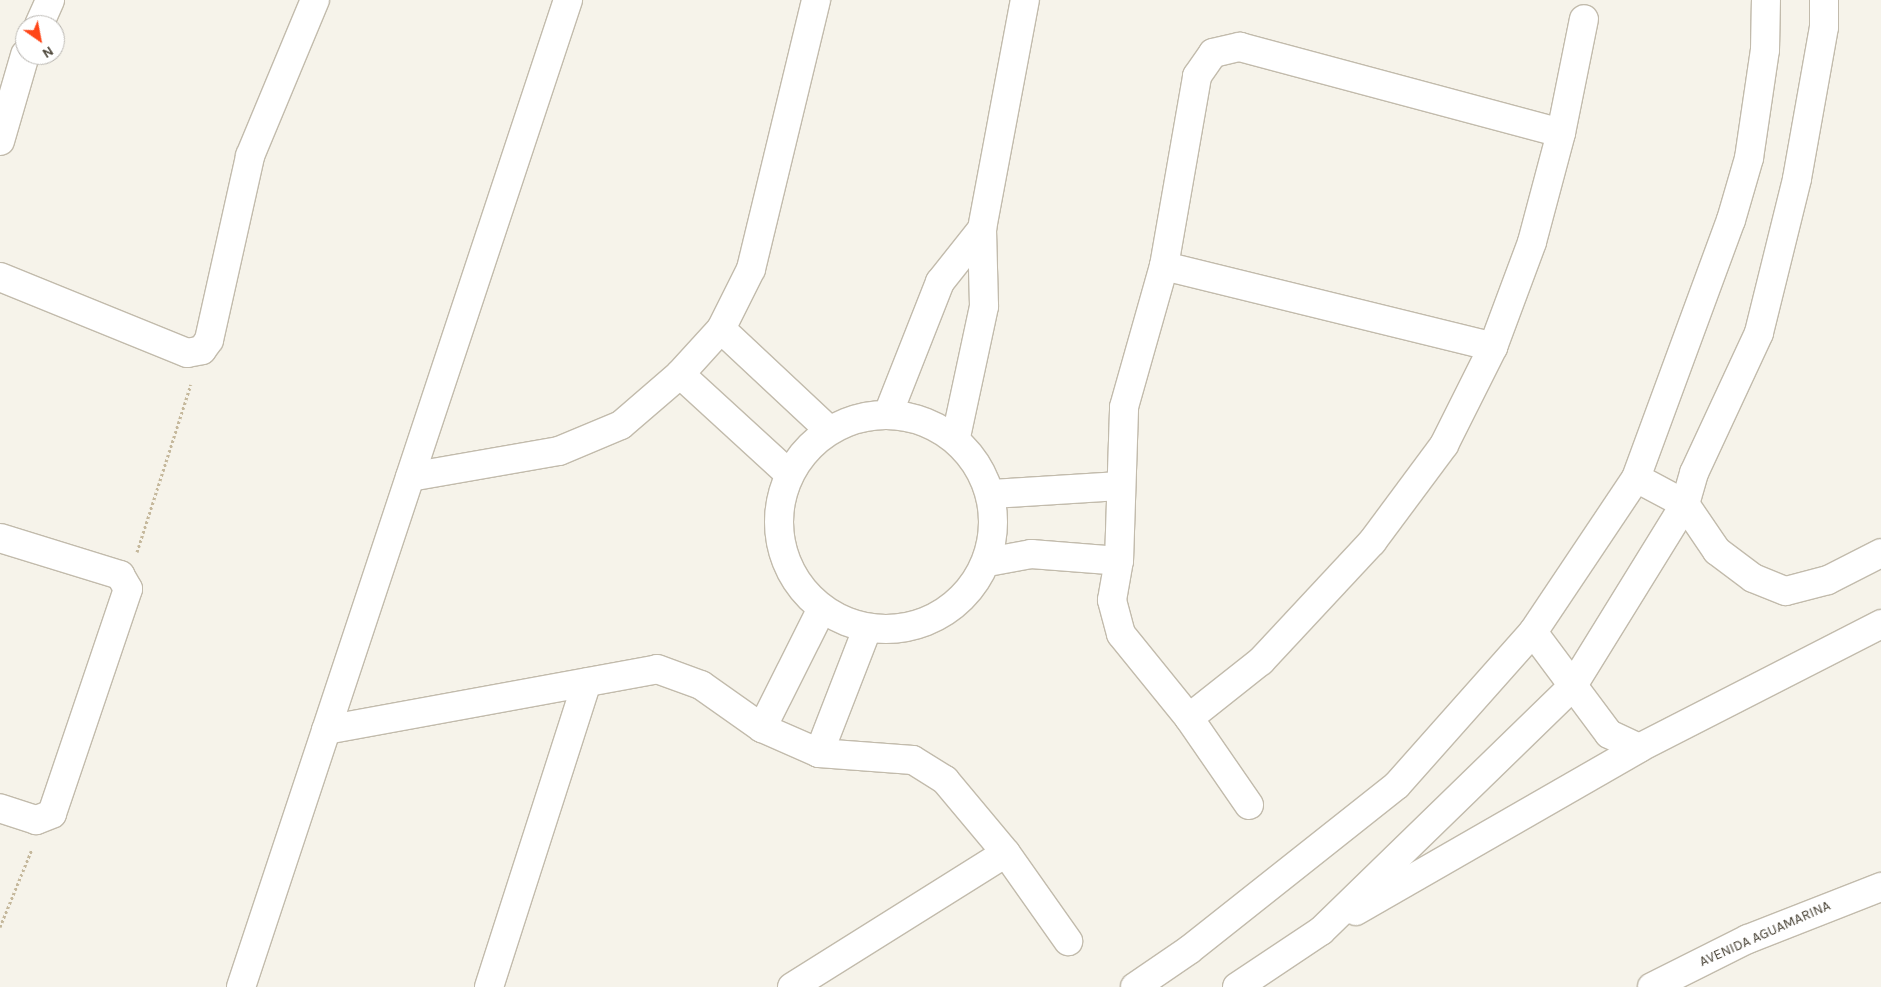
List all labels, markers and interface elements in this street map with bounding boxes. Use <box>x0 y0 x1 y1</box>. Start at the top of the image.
north arrow <box>15 15 65 65</box>
text: N <box>39 42 57 62</box>
street label: AVENIDA AGUAMARINA <box>1697 897 1833 971</box>

